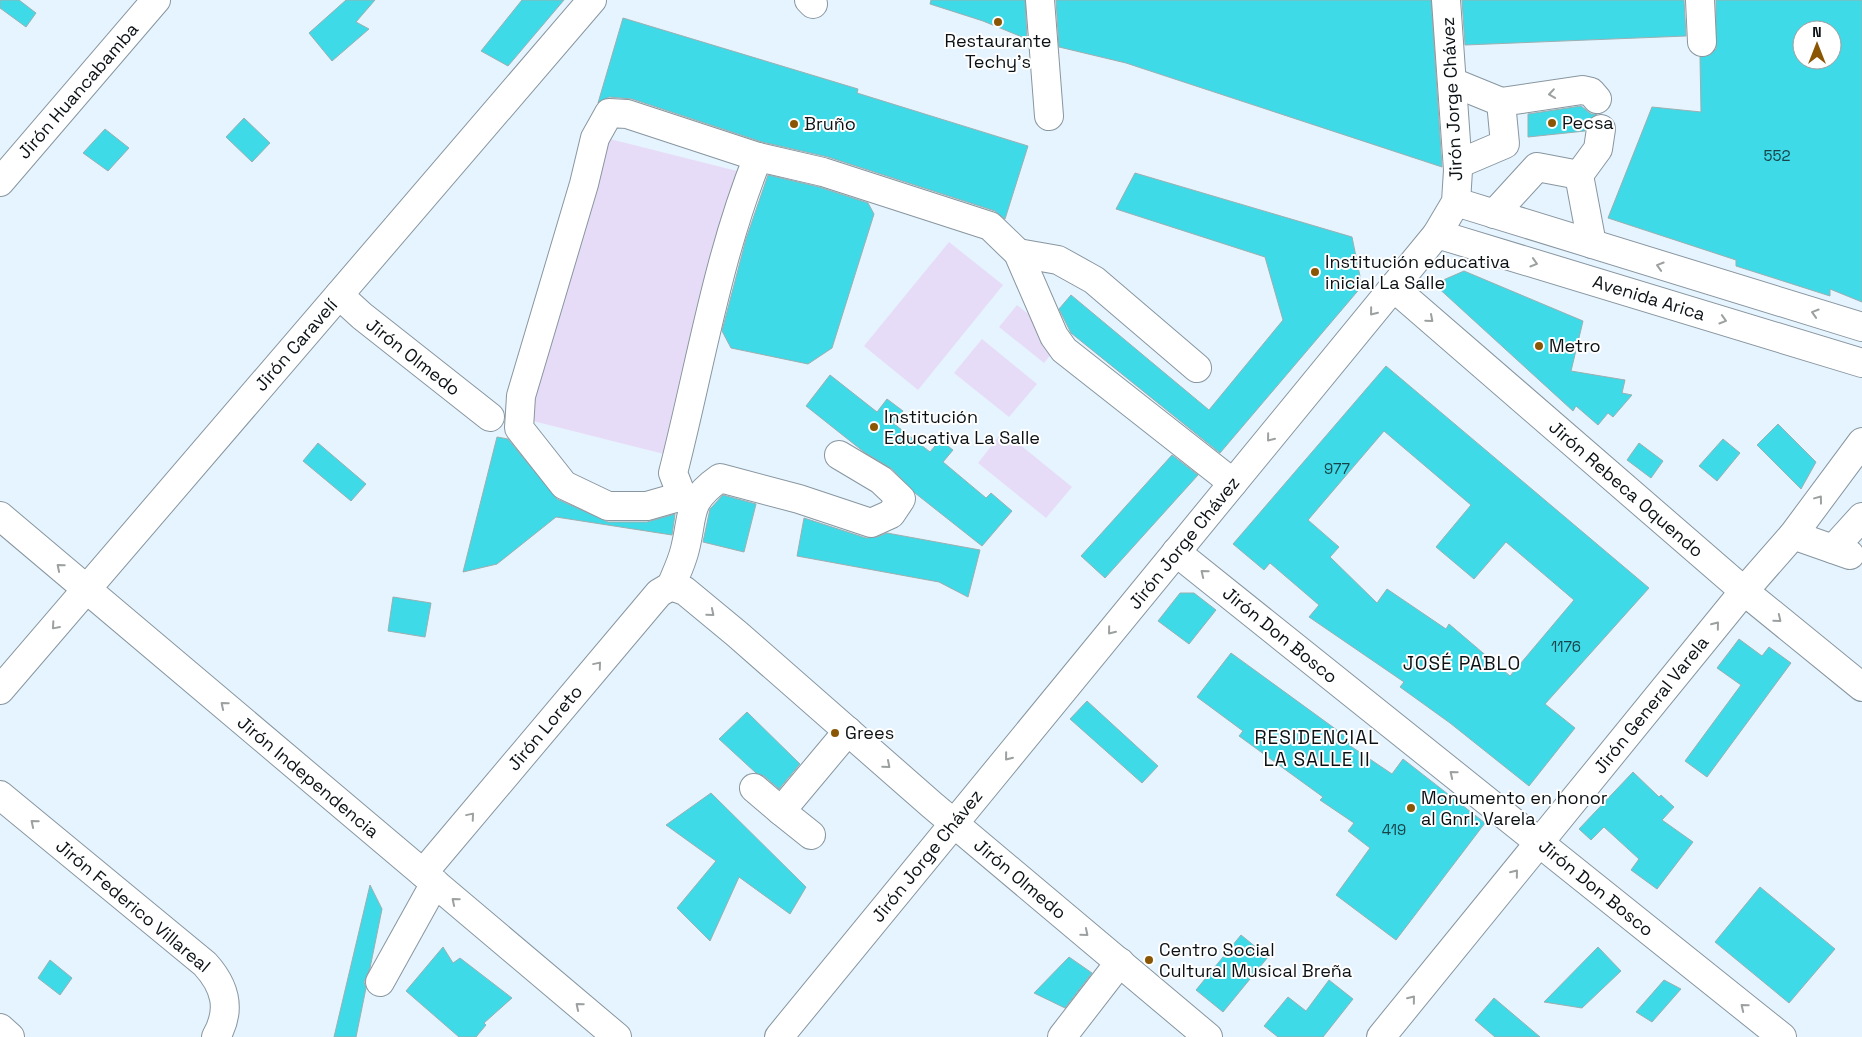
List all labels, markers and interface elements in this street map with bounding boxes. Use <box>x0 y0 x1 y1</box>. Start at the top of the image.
marker: Restaurante Techy's <box>992 16 1004 28</box>
street label: Jirón Jorge Chávez <box>1436 16 1467 182</box>
street label: Jirón Huancabamba <box>12 18 143 164</box>
north arrow <box>1792 20 1842 70</box>
text: N <box>1812 23 1822 41</box>
place label: Restaurante Techy's <box>945 29 1051 73</box>
one-way arrow <box>1547 88 1555 99</box>
place label: Pecsa <box>1562 111 1614 134</box>
place label: Bruño <box>804 112 856 135</box>
marker: Pecsa <box>1546 117 1558 129</box>
marker: Bruño <box>788 118 800 130</box>
house number: 552 <box>1764 146 1790 165</box>
place label: Institución educativa inicial La Salle <box>1325 250 1510 294</box>
one-way arrow <box>1529 257 1537 267</box>
one-way arrow <box>1656 261 1665 271</box>
marker: Institución educativa inicial La Salle <box>1309 266 1321 278</box>
street label: Avenida Arica <box>1590 270 1708 326</box>
street label: Jirón Caravelí <box>249 293 343 396</box>
one-way arrow <box>1370 306 1378 315</box>
one-way arrow <box>1812 309 1820 319</box>
street label: Jirón Olmedo <box>361 313 465 401</box>
one-way arrow <box>1424 313 1433 322</box>
one-way arrow <box>1718 315 1726 325</box>
place label: Metro <box>1549 334 1601 357</box>
marker: Metro <box>1533 340 1545 352</box>
place label: Institución Educativa La Salle <box>884 405 1040 449</box>
street label: Jirón Rebeca Oquendo <box>1544 415 1708 562</box>
marker: Institución Educativa La Salle <box>868 421 880 433</box>
one-way arrow <box>1266 432 1275 441</box>
house number: 977 <box>1324 459 1350 478</box>
street label: Jirón Jorge Chávez <box>1123 472 1244 614</box>
one-way arrow <box>1814 496 1822 505</box>
one-way arrow <box>57 564 66 573</box>
one-way arrow <box>1200 570 1209 579</box>
street label: Jirón Don Bosco <box>1218 581 1343 688</box>
one-way arrow <box>706 607 715 616</box>
one-way arrow <box>1773 613 1782 622</box>
one-way arrow <box>51 621 60 630</box>
one-way arrow <box>1711 622 1719 631</box>
one-way arrow <box>1109 625 1117 634</box>
street label: Jirón General Varela <box>1588 631 1713 778</box>
house number: 1176 <box>1551 637 1581 656</box>
district label: JOSÉ PABLO <box>1403 651 1521 676</box>
one-way arrow <box>593 661 602 670</box>
street label: Jirón Loreto <box>502 680 587 775</box>
one-way arrow <box>221 702 230 711</box>
street label: Jirón Independencia <box>233 711 384 843</box>
place label: Grees <box>845 721 894 744</box>
district label: RESIDENCIAL LA SALLE II <box>1254 725 1380 772</box>
marker: Grees <box>829 727 841 739</box>
one-way arrow <box>1006 751 1014 760</box>
one-way arrow <box>881 759 890 768</box>
one-way arrow <box>1450 770 1459 779</box>
street label: Jirón Jorge Chávez <box>866 785 987 927</box>
place label: Monumento en honor al Gnrl. Varela <box>1421 786 1608 830</box>
marker: Monumento en honor al Gnrl. Varela <box>1405 802 1417 814</box>
one-way arrow <box>465 812 474 821</box>
one-way arrow <box>31 820 40 828</box>
house number: 419 <box>1382 820 1406 839</box>
street label: Jirón Olmedo <box>969 833 1071 924</box>
street label: Jirón Federico Villareal <box>51 834 215 977</box>
street label: Jirón Don Bosco <box>1534 834 1659 941</box>
one-way arrow <box>1509 870 1517 879</box>
one-way arrow <box>452 897 461 906</box>
one-way arrow <box>1079 928 1088 936</box>
place label: Centro Social Cultural Musical Breña <box>1159 938 1352 982</box>
marker: Centro Social Cultural Musical Breña <box>1143 954 1155 966</box>
one-way arrow <box>1406 996 1414 1005</box>
one-way arrow <box>576 1002 585 1011</box>
one-way arrow <box>1741 1004 1750 1012</box>

